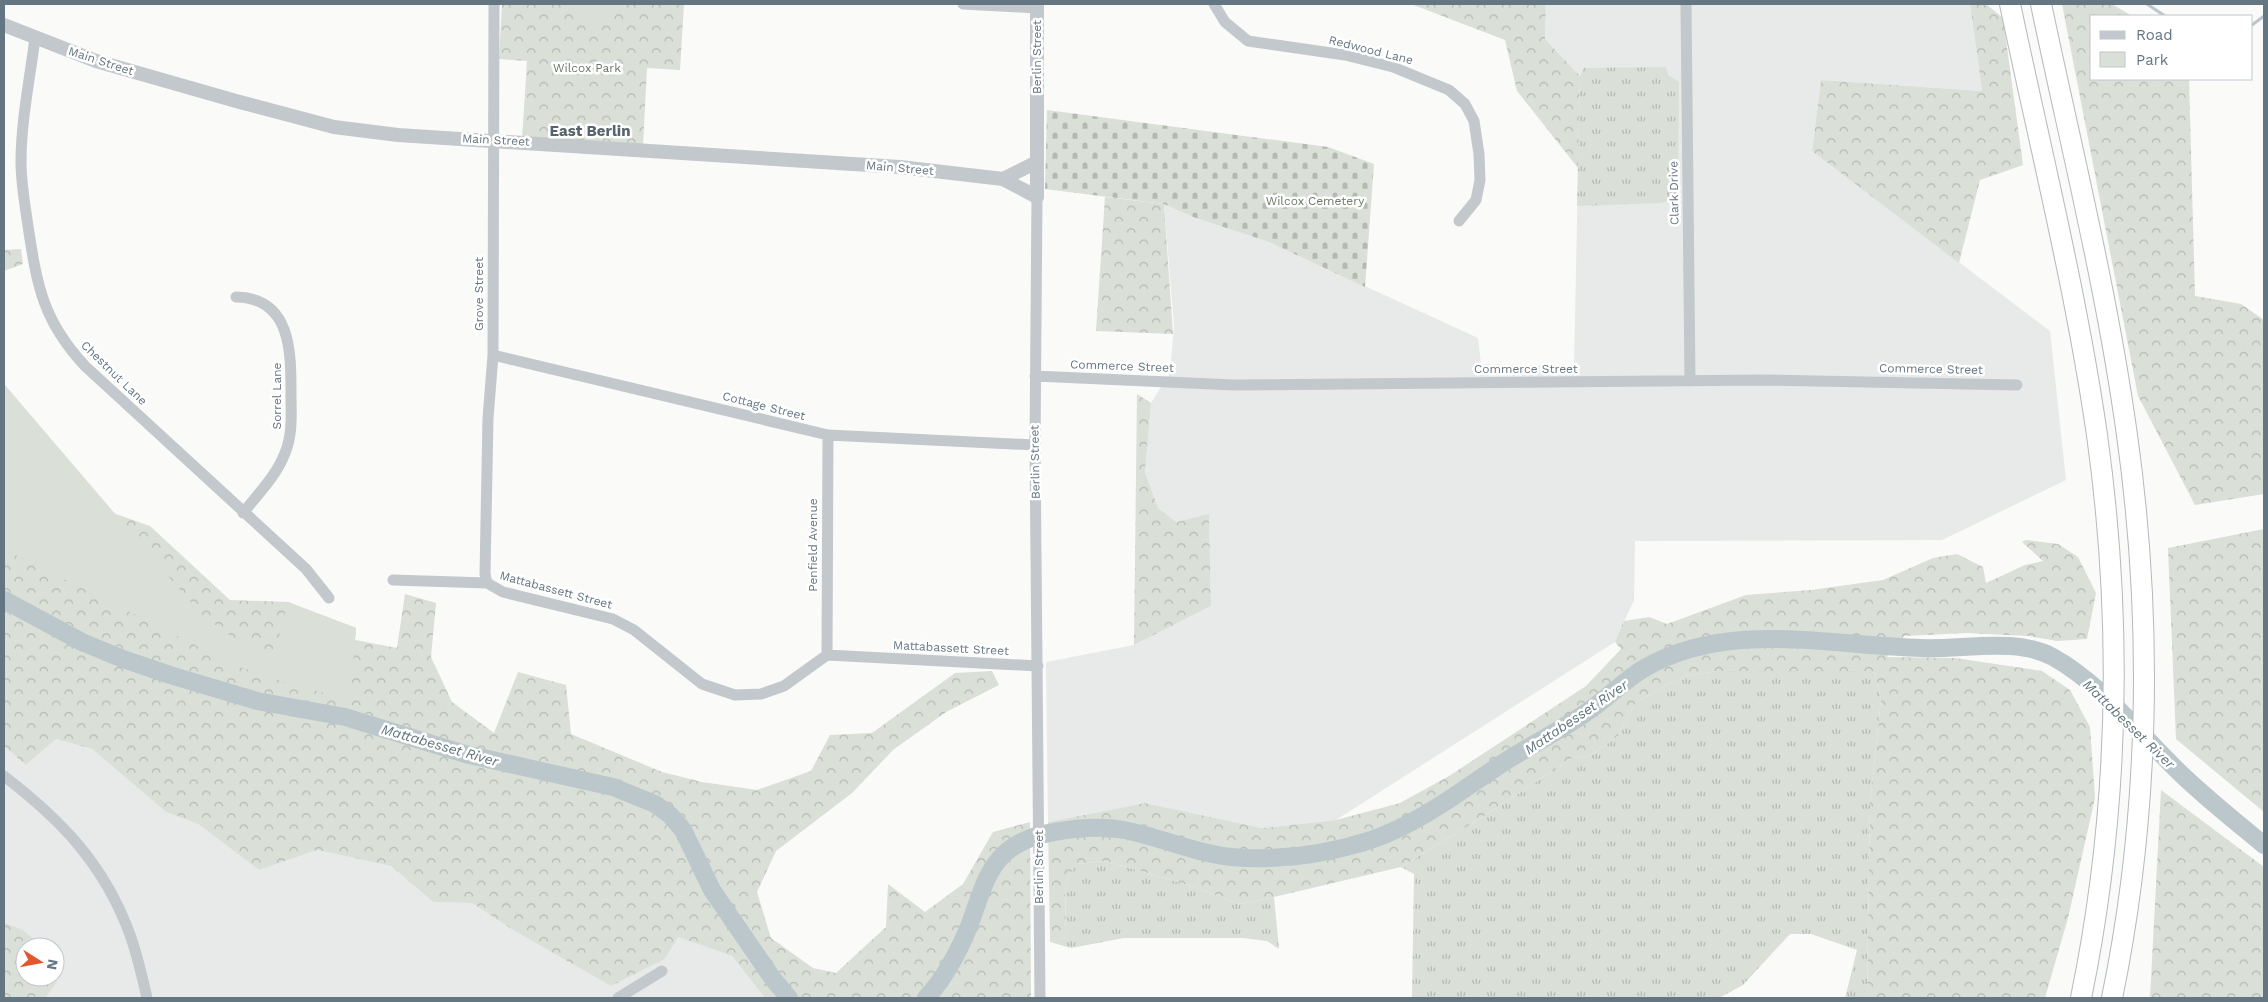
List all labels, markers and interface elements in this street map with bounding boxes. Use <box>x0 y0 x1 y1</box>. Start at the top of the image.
legend <box>2090 15 2253 80</box>
street label: Berlin Street <box>1030 20 1044 94</box>
text: Road <box>2136 26 2173 44</box>
street label: Redwood Lane <box>1327 33 1415 67</box>
street label: Main Street <box>67 44 135 78</box>
text: Park <box>2136 51 2169 69</box>
park label: Wilcox Park <box>553 61 621 75</box>
district label: East Berlin <box>550 122 630 140</box>
street label: Main Street <box>462 131 530 149</box>
street label: Main Street <box>866 158 934 178</box>
street label: Clark Drive <box>1666 161 1682 225</box>
park label: Wilcox Cemetery <box>1266 194 1365 208</box>
street label: Grove Street <box>472 257 486 331</box>
street label: Chestnut Lane <box>78 338 150 408</box>
street label: Commerce Street <box>1070 357 1174 375</box>
street label: Commerce Street <box>1879 361 1983 377</box>
street label: Sorrel Lane <box>270 362 284 430</box>
street label: Commerce Street <box>1474 362 1578 376</box>
street label: Cottage Street <box>721 389 807 423</box>
street label: Berlin Street <box>1027 425 1043 499</box>
street label: Penfield Avenue <box>806 498 820 592</box>
street label: Mattabassett Street <box>498 568 614 612</box>
street label: Mattabassett Street <box>893 638 1009 658</box>
water label: Mattabesset River <box>1521 676 1631 757</box>
water label: Mattabesset River <box>2080 676 2178 772</box>
water label: Mattabesset River <box>380 721 501 770</box>
street label: Berlin Street <box>1032 830 1046 904</box>
north arrow <box>15 937 65 987</box>
text: N <box>44 958 62 971</box>

